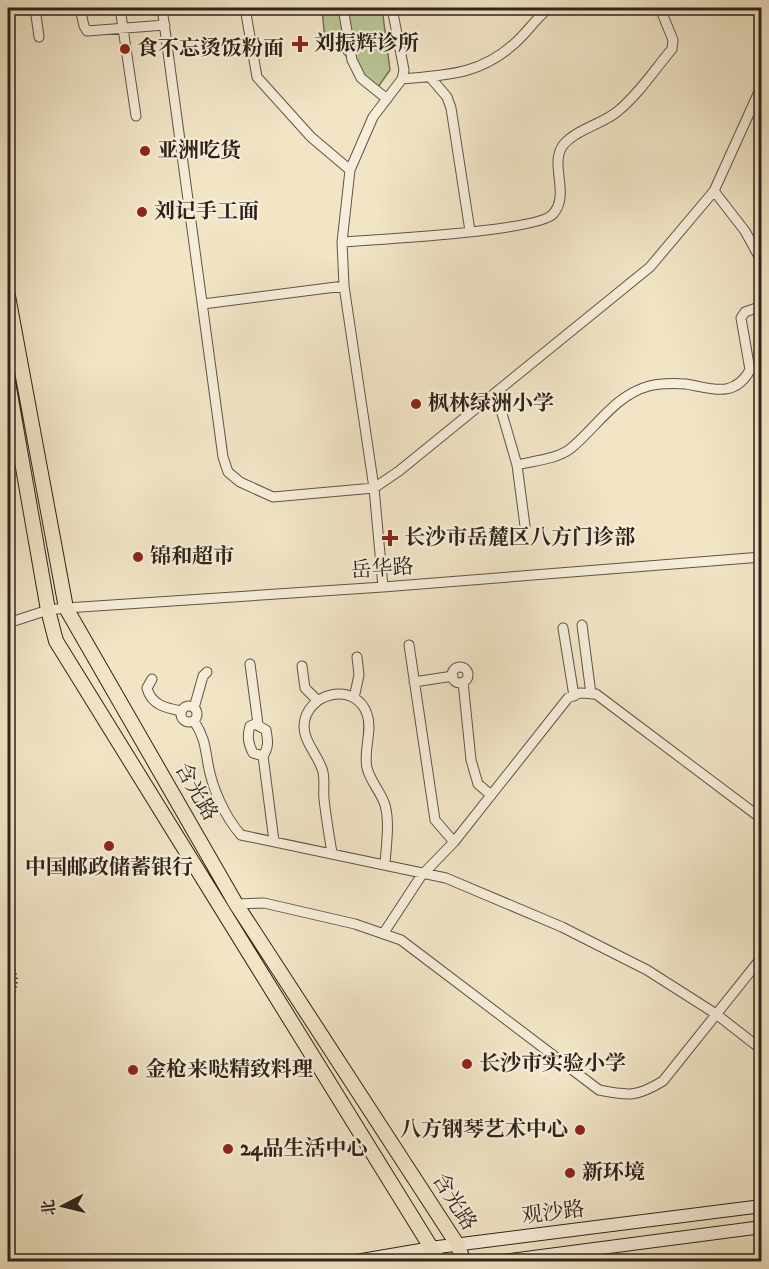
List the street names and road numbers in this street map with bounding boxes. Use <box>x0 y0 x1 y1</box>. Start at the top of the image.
street label: 岳华路 <box>350 554 414 584</box>
street label: 含光路 <box>169 758 223 826</box>
street label: 含光路 <box>426 1168 482 1236</box>
street label: 观沙路 <box>520 1196 586 1230</box>

